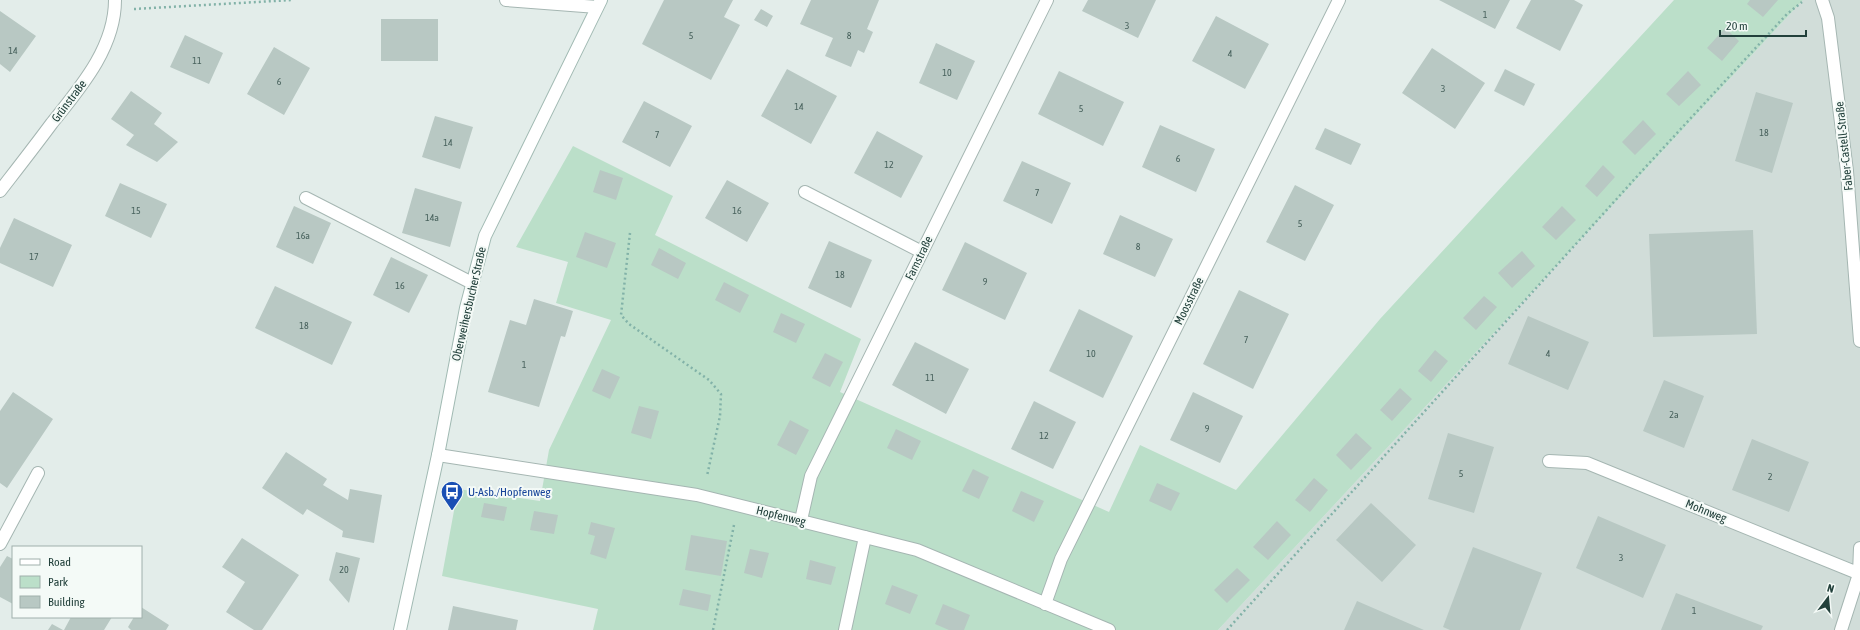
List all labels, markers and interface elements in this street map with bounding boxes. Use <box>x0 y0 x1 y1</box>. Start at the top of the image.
house number: 1 <box>1483 9 1488 20</box>
scale bar <box>1720 12 1806 38</box>
text: 20 m <box>1726 19 1748 33</box>
house number: 3 <box>1125 20 1130 31</box>
house number: 5 <box>689 30 694 41</box>
house number: 8 <box>847 30 852 41</box>
house number: 14 <box>8 45 18 56</box>
house number: 4 <box>1228 48 1233 59</box>
house number: 11 <box>192 55 202 66</box>
house number: 10 <box>942 67 952 78</box>
house number: 6 <box>277 76 282 87</box>
street label: Grünstraße <box>49 77 89 125</box>
house number: 3 <box>1441 83 1446 94</box>
house number: 14 <box>794 101 804 112</box>
street label: Faber-Castell-Straße <box>1832 101 1856 191</box>
house number: 5 <box>1079 103 1084 114</box>
house number: 18 <box>1759 127 1769 138</box>
house number: 7 <box>655 129 660 140</box>
house number: 14 <box>443 137 453 148</box>
house number: 6 <box>1176 153 1181 164</box>
house number: 12 <box>884 159 894 170</box>
house number: 7 <box>1035 187 1040 198</box>
house number: 15 <box>131 205 141 216</box>
house number: 16 <box>732 205 742 216</box>
house number: 14a <box>425 212 439 223</box>
house number: 5 <box>1298 218 1303 229</box>
house number: 16a <box>296 230 310 241</box>
street label: Farnstraße <box>902 234 936 282</box>
house number: 8 <box>1136 241 1141 252</box>
street label: Oberweihersbucher Straße <box>449 246 489 362</box>
house number: 17 <box>29 251 39 262</box>
house number: 18 <box>835 269 845 280</box>
street label: Moosstraße <box>1171 275 1207 327</box>
house number: 9 <box>983 276 988 287</box>
house number: 16 <box>395 280 405 291</box>
house number: 18 <box>299 320 309 331</box>
house number: 7 <box>1244 334 1249 345</box>
house number: 10 <box>1086 348 1096 359</box>
house number: 4 <box>1546 348 1551 359</box>
house number: 1 <box>522 359 527 370</box>
house number: 11 <box>925 372 935 383</box>
house number: 2a <box>1669 409 1679 420</box>
house number: 9 <box>1205 423 1210 434</box>
house number: 12 <box>1039 430 1049 441</box>
house number: 5 <box>1459 468 1464 479</box>
house number: 2 <box>1768 471 1773 482</box>
bus stop icon: U-Asb./Hopfenweg <box>439 479 465 512</box>
place label: U-Asb./Hopfenweg <box>468 485 551 499</box>
street label: Mohnweg <box>1683 496 1729 526</box>
street label: Hopfenweg <box>755 503 808 529</box>
legend <box>12 546 142 618</box>
house number: 3 <box>1619 552 1624 563</box>
text: Road <box>48 555 71 569</box>
house number: 20 <box>339 564 349 575</box>
text: Park <box>48 575 69 589</box>
north arrow <box>1808 578 1848 618</box>
text: N <box>1826 582 1836 595</box>
text: Building <box>48 595 86 609</box>
house number: 1 <box>1692 605 1697 616</box>

